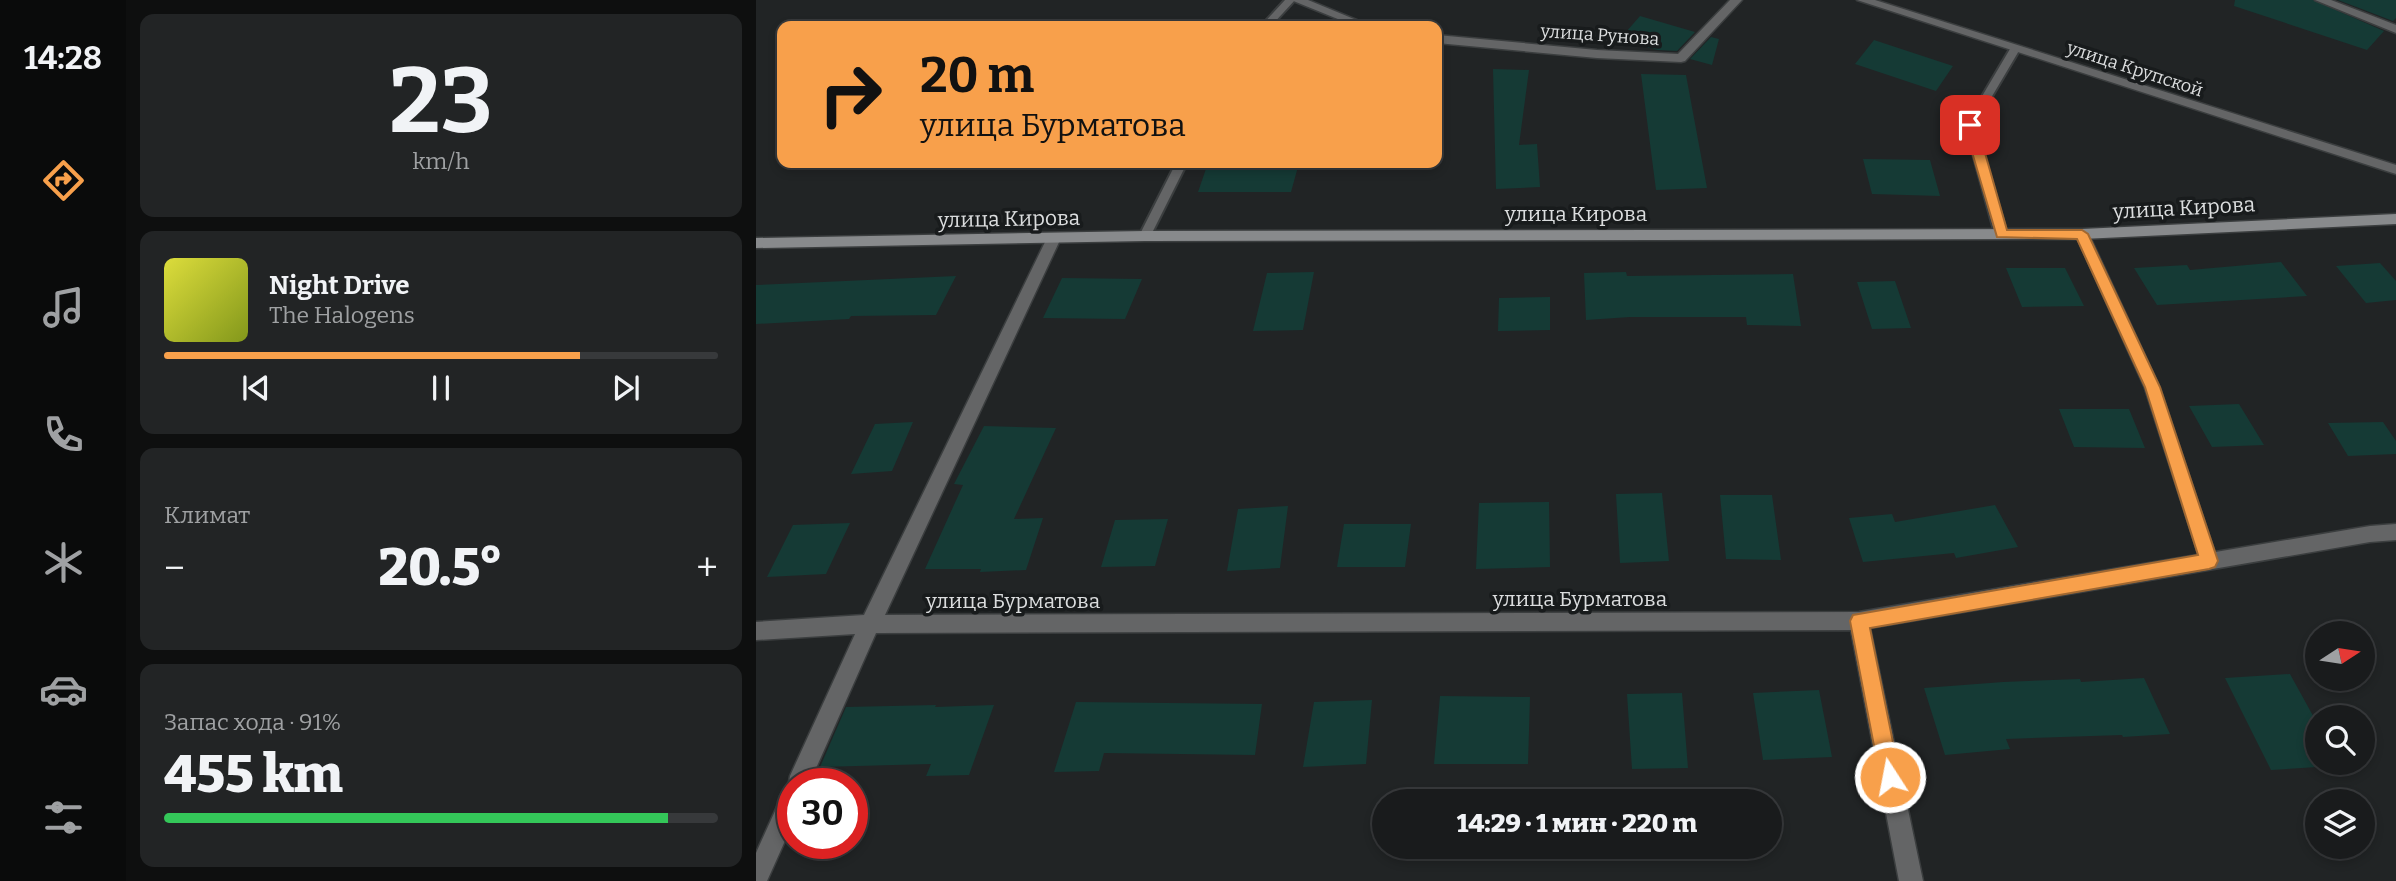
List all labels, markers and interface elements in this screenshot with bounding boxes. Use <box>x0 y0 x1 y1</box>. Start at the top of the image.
street label: улица Рунова <box>1539 20 1660 50</box>
street label: улица Крупской <box>2063 36 2206 101</box>
text: 14:28 <box>24 39 102 77</box>
text: 20 m <box>920 46 1034 105</box>
text: 23 <box>389 47 493 156</box>
icon: right <box>805 49 896 140</box>
pin <box>1940 95 2000 155</box>
text: улица Бурматова <box>920 106 1186 144</box>
icon: arrive <box>1951 106 1989 144</box>
text: km/h <box>413 147 469 175</box>
icon: directions <box>39 156 88 205</box>
street label: улица Кирова <box>2111 191 2256 225</box>
street label: улица Кирова <box>1504 201 1648 227</box>
street label: улица Кирова <box>937 205 1081 233</box>
text: Night Drive <box>269 270 410 301</box>
icon: music <box>39 283 88 332</box>
text: The Halogens <box>269 301 415 329</box>
icon: previous <box>237 369 275 407</box>
icon: pause <box>422 369 460 407</box>
icon: next <box>607 369 645 407</box>
icon: phone <box>39 410 88 459</box>
text: Климат <box>164 501 250 529</box>
text: 20.5° <box>378 536 503 599</box>
icon: climate <box>39 538 88 587</box>
text: − <box>164 545 185 591</box>
text: + <box>696 545 718 591</box>
street label: улица Бурматова <box>1492 586 1668 612</box>
street label: улица Бурматова <box>925 588 1101 614</box>
north arrow <box>2305 621 2375 691</box>
map controls <box>2305 621 2375 859</box>
icon: car <box>39 665 88 714</box>
button: search <box>2305 705 2375 775</box>
text: Запас хода · 91% <box>164 708 341 736</box>
position arrow <box>1853 740 1927 814</box>
text: 455 km <box>164 743 343 806</box>
speed limit sign: 30 <box>777 768 868 859</box>
button: layers <box>2305 789 2375 859</box>
icon: filters <box>39 793 88 842</box>
text: 14:29 · 1 мин · 220 m <box>1457 808 1697 839</box>

